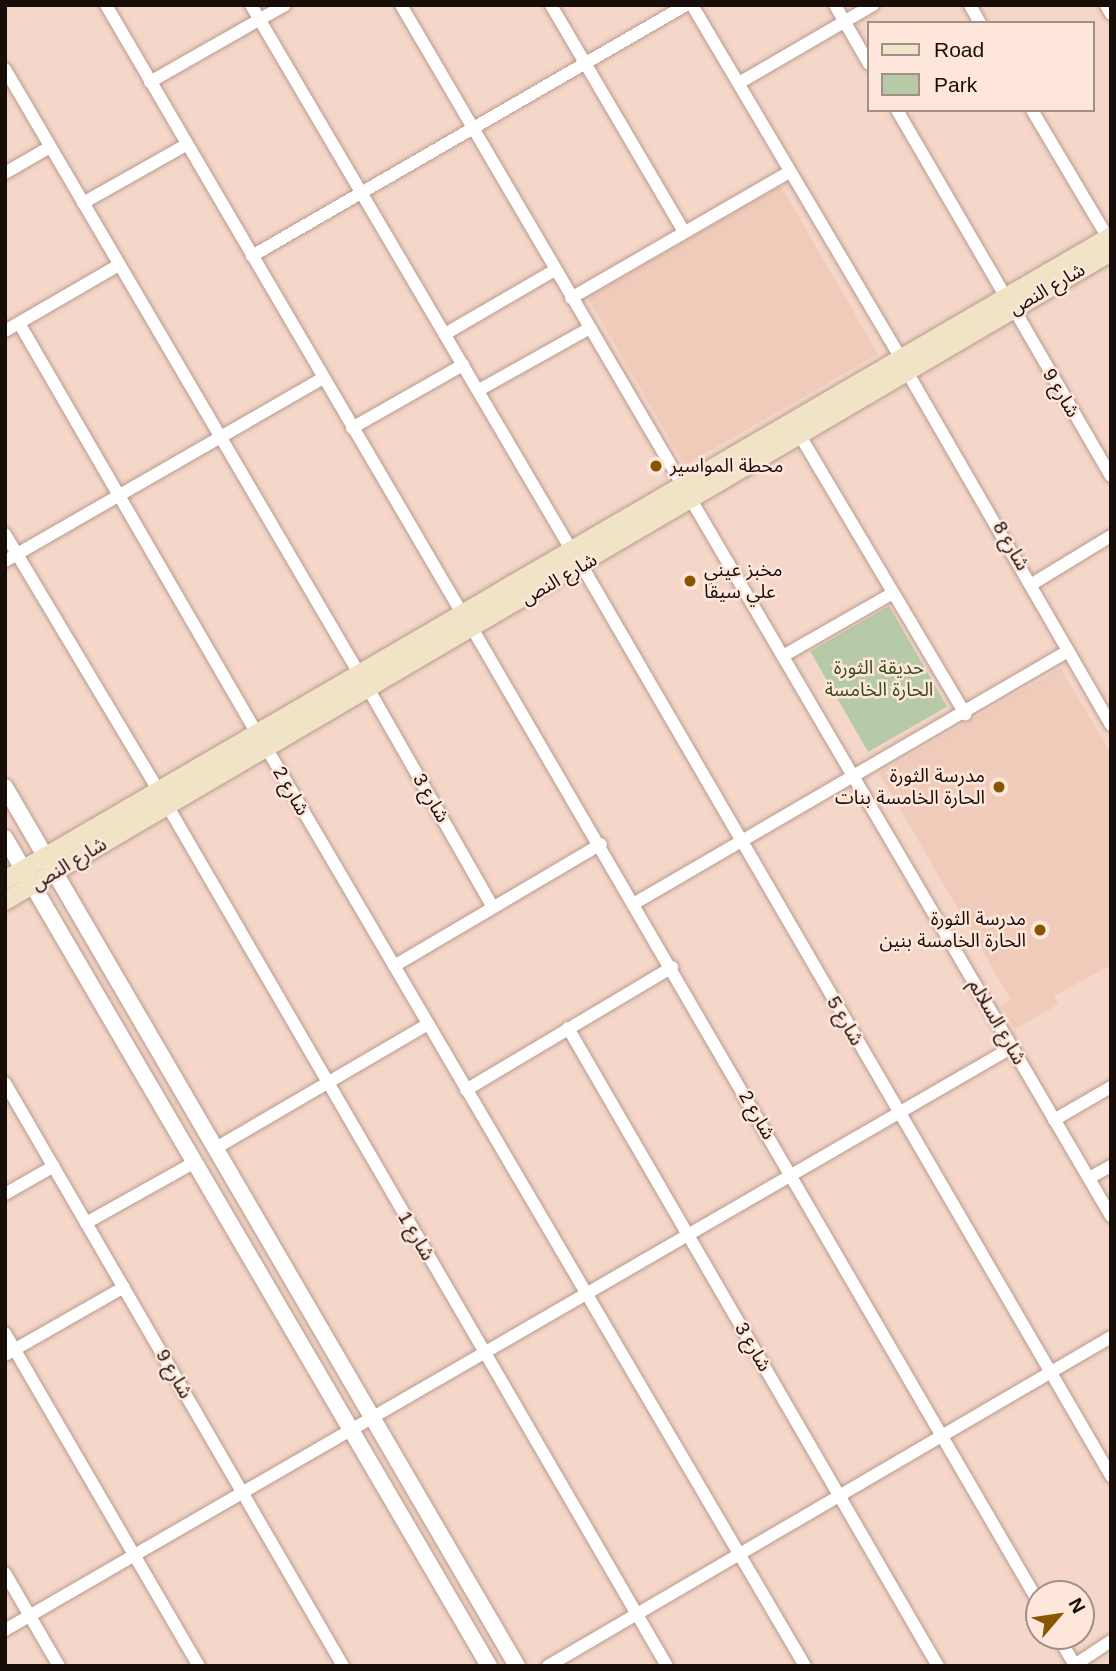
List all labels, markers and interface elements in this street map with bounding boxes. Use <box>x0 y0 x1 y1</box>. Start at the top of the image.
legend <box>867 21 1095 112</box>
text: Road <box>934 38 984 61</box>
text: Park <box>934 73 977 96</box>
street label: شارع النص <box>1005 258 1089 320</box>
street label: شارع 9 <box>1038 364 1084 422</box>
place label: محطة المواسير <box>670 455 784 477</box>
marker: محطة المواسير <box>648 458 664 474</box>
street label: شارع 8 <box>988 517 1034 575</box>
street label: شارع النص <box>517 548 601 610</box>
place label: مخبز عيني علي سيقا <box>704 559 783 603</box>
marker: مخبز عيني علي سيقا <box>682 573 698 589</box>
park label: حديقة الثورة الحارة الخامسة <box>825 657 933 701</box>
street label: شارع 2 <box>268 762 314 820</box>
place label: مدرسة الثورة الحارة الخامسة بنات <box>835 765 985 809</box>
street label: شارع 3 <box>408 769 454 827</box>
marker: مدرسة الثورة الحارة الخامسة بنات <box>991 779 1007 795</box>
street label: شارع النص <box>27 833 111 895</box>
place label: مدرسة الثورة الحارة الخامسة بنين <box>879 908 1026 952</box>
marker: مدرسة الثورة الحارة الخامسة بنين <box>1032 922 1048 938</box>
street label: شارع السلالم <box>963 975 1031 1069</box>
street label: شارع 5 <box>822 992 868 1050</box>
street label: شارع 2 <box>734 1086 780 1144</box>
street label: شارع 1 <box>393 1207 439 1265</box>
street label: شارع 3 <box>730 1318 776 1376</box>
street label: شارع 9 <box>151 1345 197 1403</box>
north arrow <box>1025 1580 1095 1650</box>
text: N <box>1065 1594 1090 1617</box>

